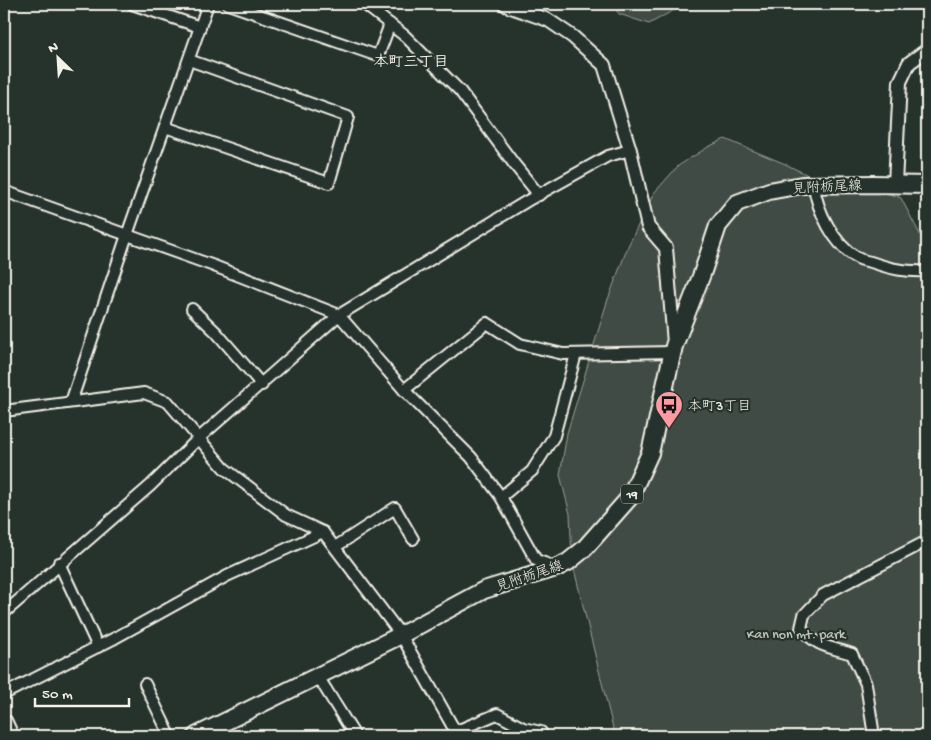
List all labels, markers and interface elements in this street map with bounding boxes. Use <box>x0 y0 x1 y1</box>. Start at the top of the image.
north arrow <box>32 32 82 82</box>
text: N <box>46 39 61 58</box>
district label: 本町三丁目 <box>373 53 449 72</box>
street label: 見附栃尾線 <box>792 178 863 199</box>
bus stop icon: 本町3丁目 <box>654 390 684 429</box>
place label: 本町3丁目 <box>688 399 751 416</box>
road number: 19 <box>621 484 643 504</box>
street label: 見附栃尾線 <box>494 558 566 597</box>
park label: Kan non mt. park <box>747 627 847 644</box>
scale bar <box>35 675 129 707</box>
text: 50 m <box>42 686 73 704</box>

